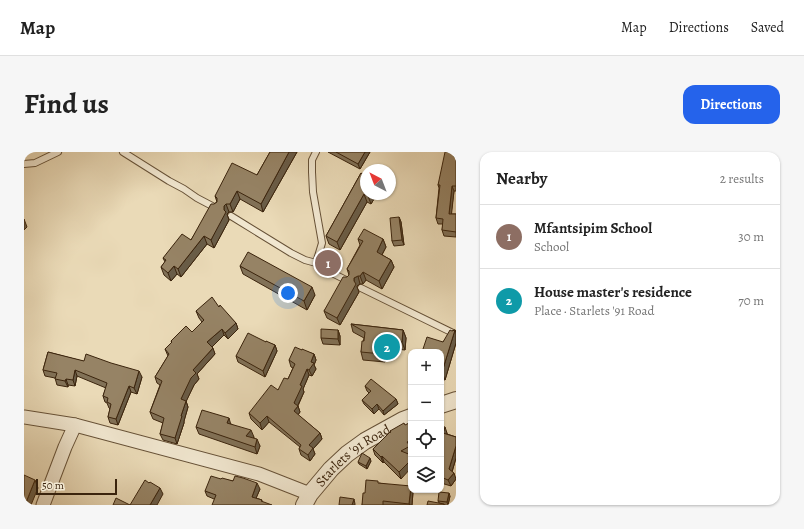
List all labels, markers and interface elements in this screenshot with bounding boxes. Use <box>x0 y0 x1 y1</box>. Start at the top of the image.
text: Map <box>20 15 55 41</box>
text: Map <box>621 18 647 37</box>
text: Directions <box>669 18 729 37</box>
text: Saved <box>751 18 784 37</box>
text: Find us <box>24 85 109 123</box>
button: Directions <box>683 85 780 124</box>
north arrow <box>360 164 396 200</box>
text: Nearby <box>496 167 547 190</box>
text: 2 results <box>720 170 764 187</box>
text: Mfantsipim School <box>534 218 652 238</box>
text: 1 <box>507 228 511 245</box>
text: 30 m <box>738 228 764 245</box>
text: School <box>534 238 569 255</box>
pin: 1 <box>315 248 341 278</box>
text: House master's residence <box>534 282 692 302</box>
your location <box>278 283 298 303</box>
text: 2 <box>506 292 512 309</box>
text: 70 m <box>738 292 764 309</box>
text: Place · Starlets '91 Road <box>534 302 655 319</box>
pin: 2 <box>374 332 400 362</box>
map controls <box>408 349 444 493</box>
button: + <box>408 349 444 385</box>
button: − <box>408 385 444 421</box>
street label: Starlets '91 Road <box>311 419 394 491</box>
button: locate <box>408 421 444 457</box>
button: layers <box>408 457 444 493</box>
scale bar <box>36 477 117 496</box>
text: 50 m <box>42 478 64 493</box>

